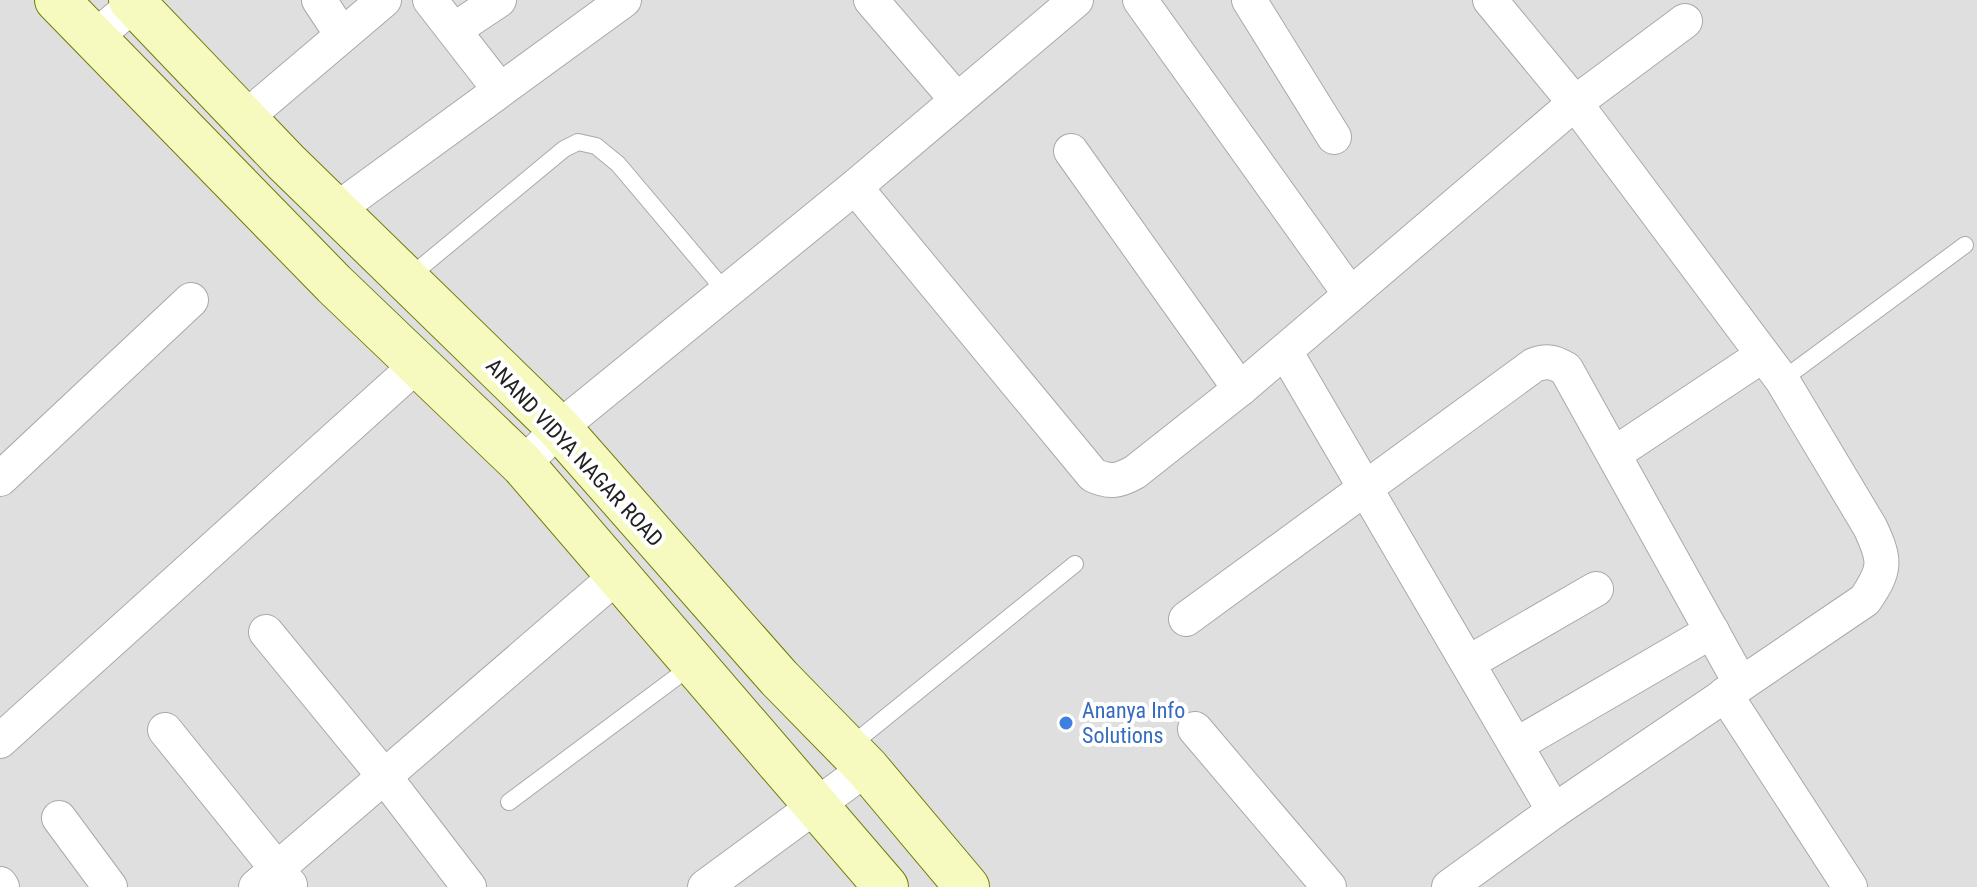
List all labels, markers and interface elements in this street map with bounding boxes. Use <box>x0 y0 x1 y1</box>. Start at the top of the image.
street label: ANAND VIDYA NAGAR ROAD <box>481 353 668 551</box>
place label: Ananya Info Solutions <box>1082 698 1185 748</box>
marker: Ananya Info Solutions <box>1057 714 1075 732</box>

